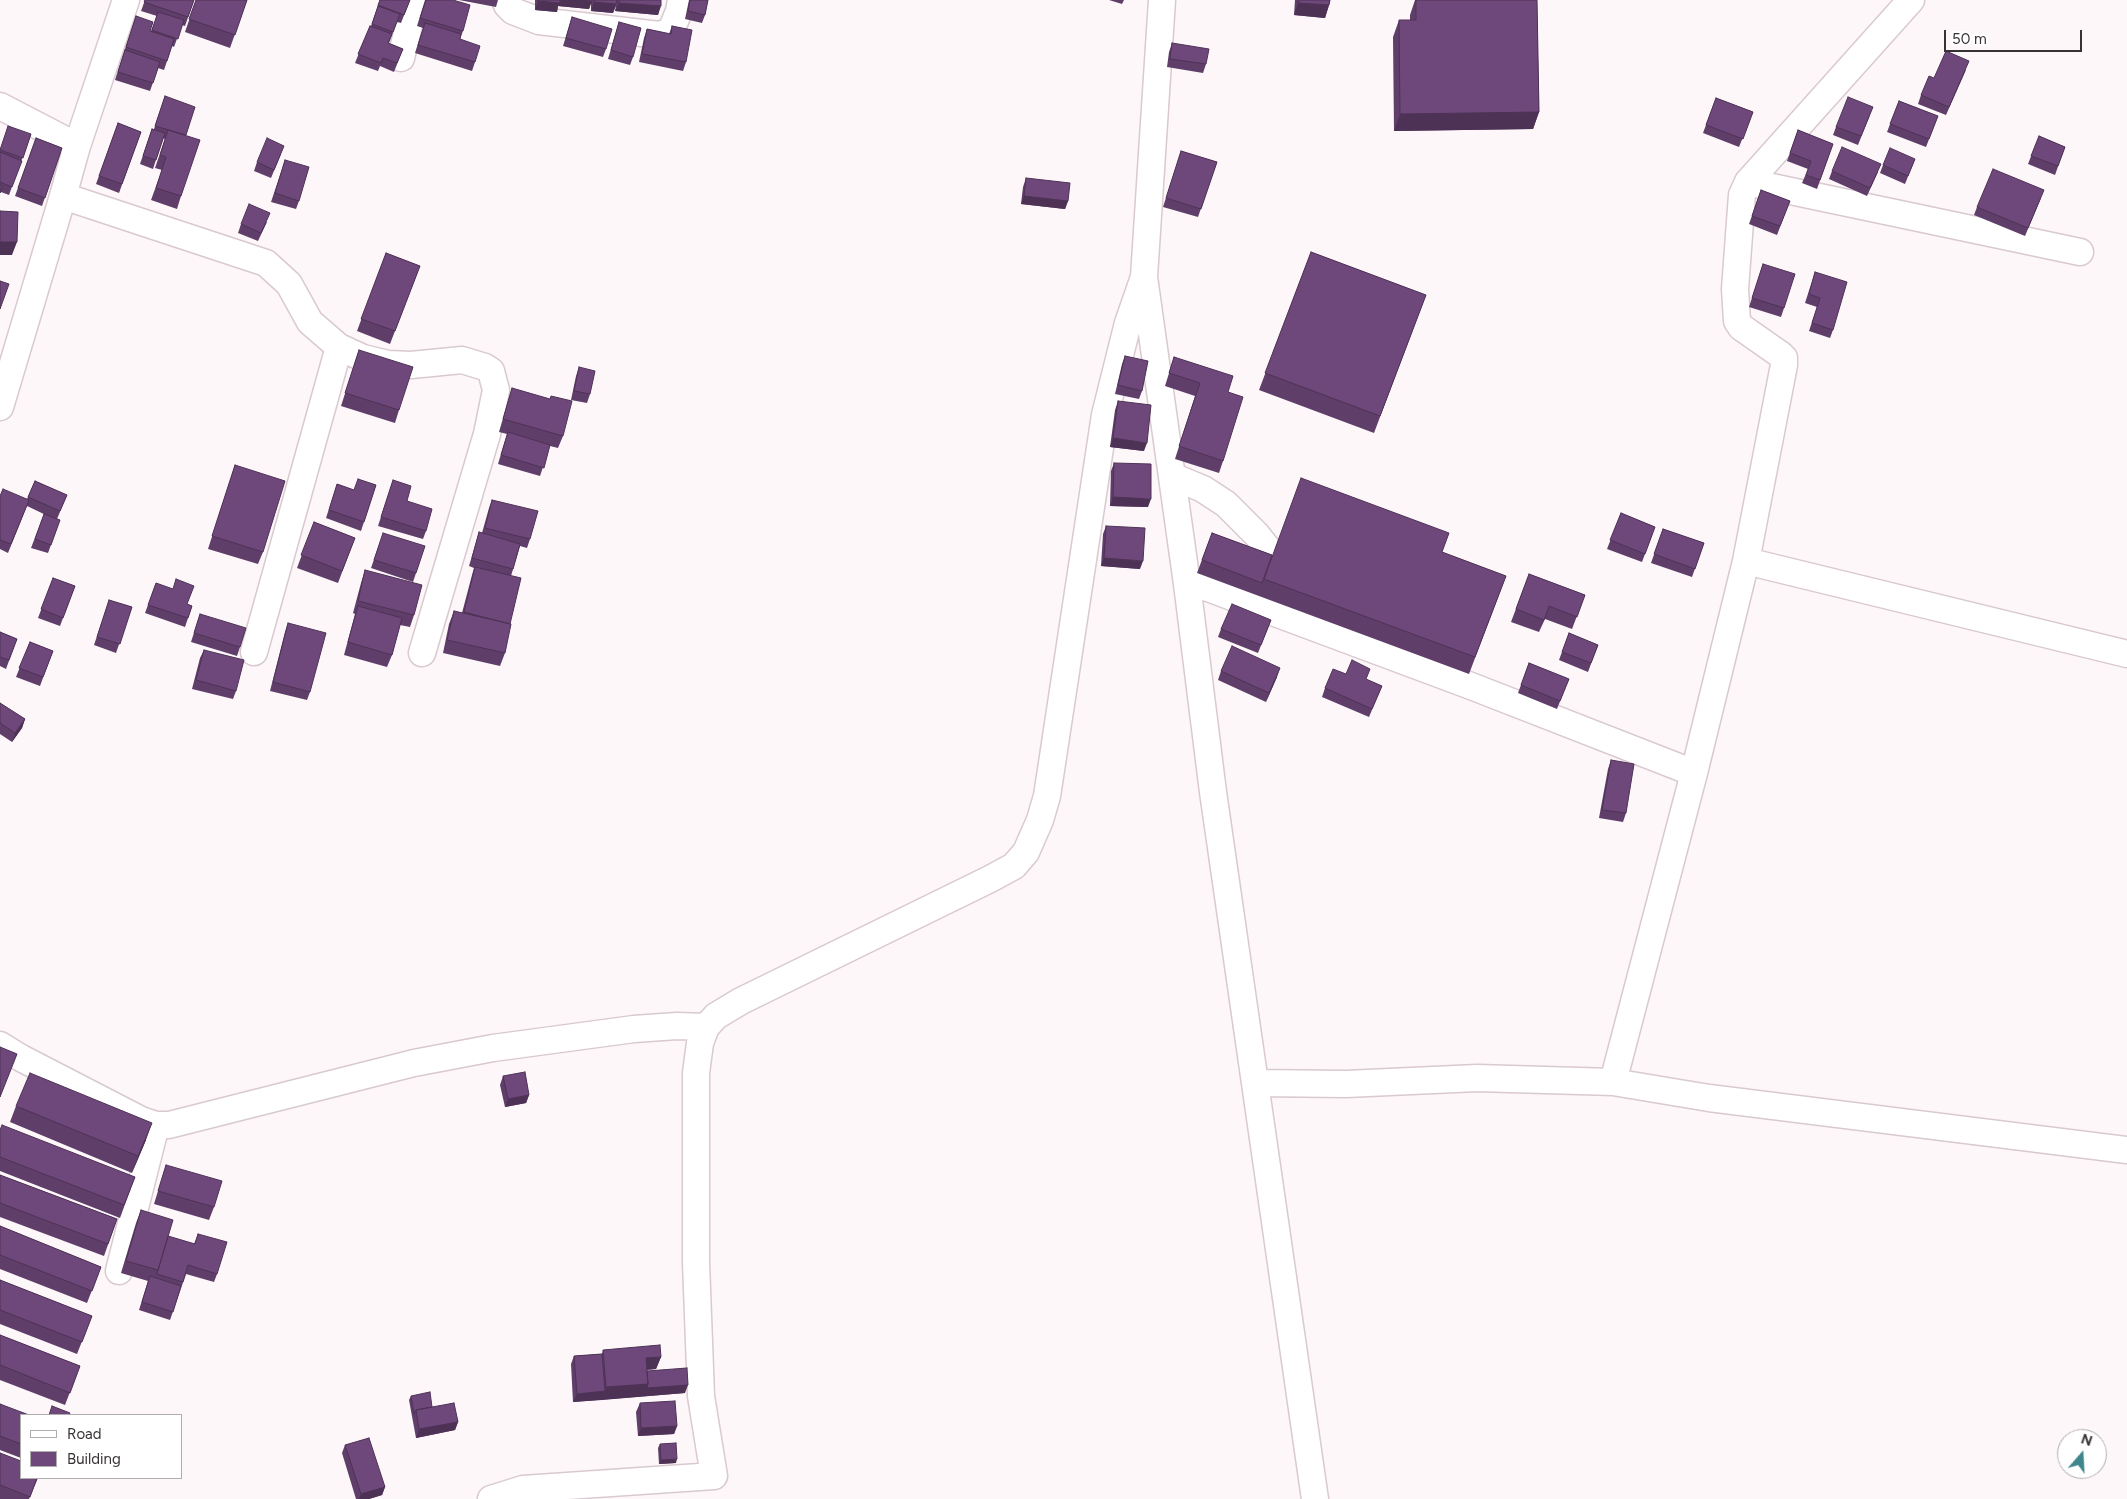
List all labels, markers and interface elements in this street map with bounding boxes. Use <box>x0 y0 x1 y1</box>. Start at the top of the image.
scale bar <box>1947 20 2084 52</box>
text: 50 m <box>1952 30 1987 48</box>
legend <box>20 1414 182 1479</box>
text: Road <box>67 1425 102 1443</box>
north arrow <box>2057 1429 2107 1479</box>
text: N <box>2079 1430 2095 1450</box>
text: Building <box>67 1450 121 1468</box>

